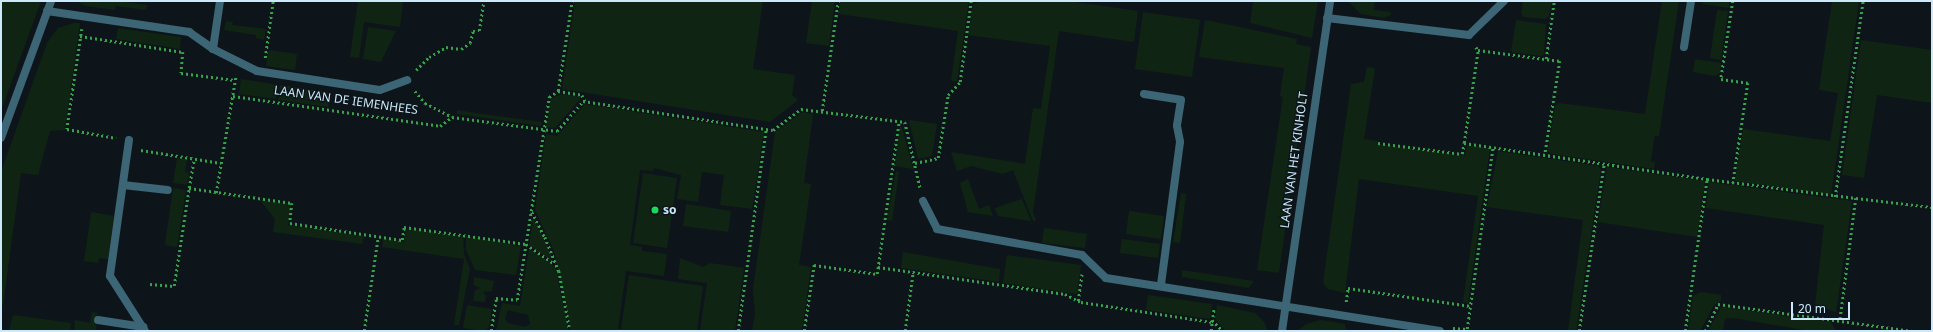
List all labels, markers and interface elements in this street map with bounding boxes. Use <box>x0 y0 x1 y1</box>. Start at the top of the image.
street label: LAAN VAN DE IEMENHEES <box>273 83 419 117</box>
street label: LAAN VAN HET KINHOLT <box>1277 91 1311 229</box>
place label: so <box>663 203 677 217</box>
marker: so <box>650 205 660 215</box>
scale bar <box>1793 294 1852 320</box>
text: 20 m <box>1798 300 1826 317</box>

